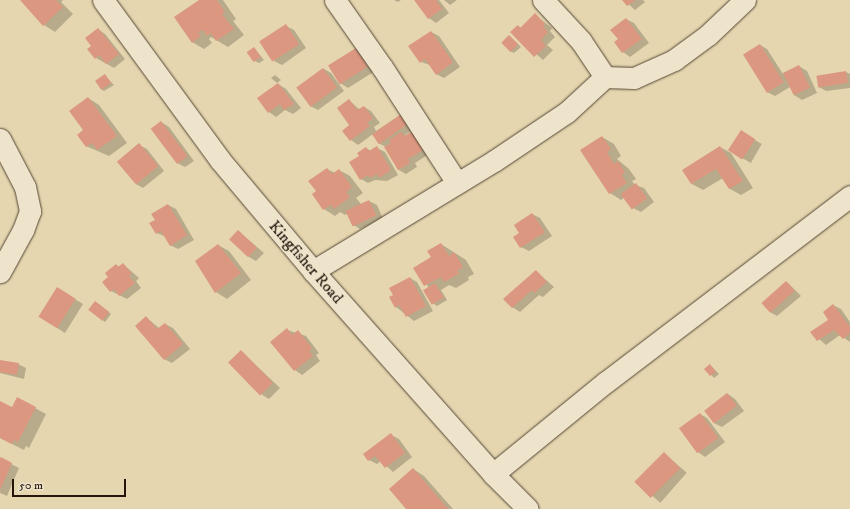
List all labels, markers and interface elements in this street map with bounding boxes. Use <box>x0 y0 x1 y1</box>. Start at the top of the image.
street label: Kingfisher Road <box>265 217 347 307</box>
scale bar <box>14 471 128 497</box>
text: 50 m <box>19 478 43 493</box>

